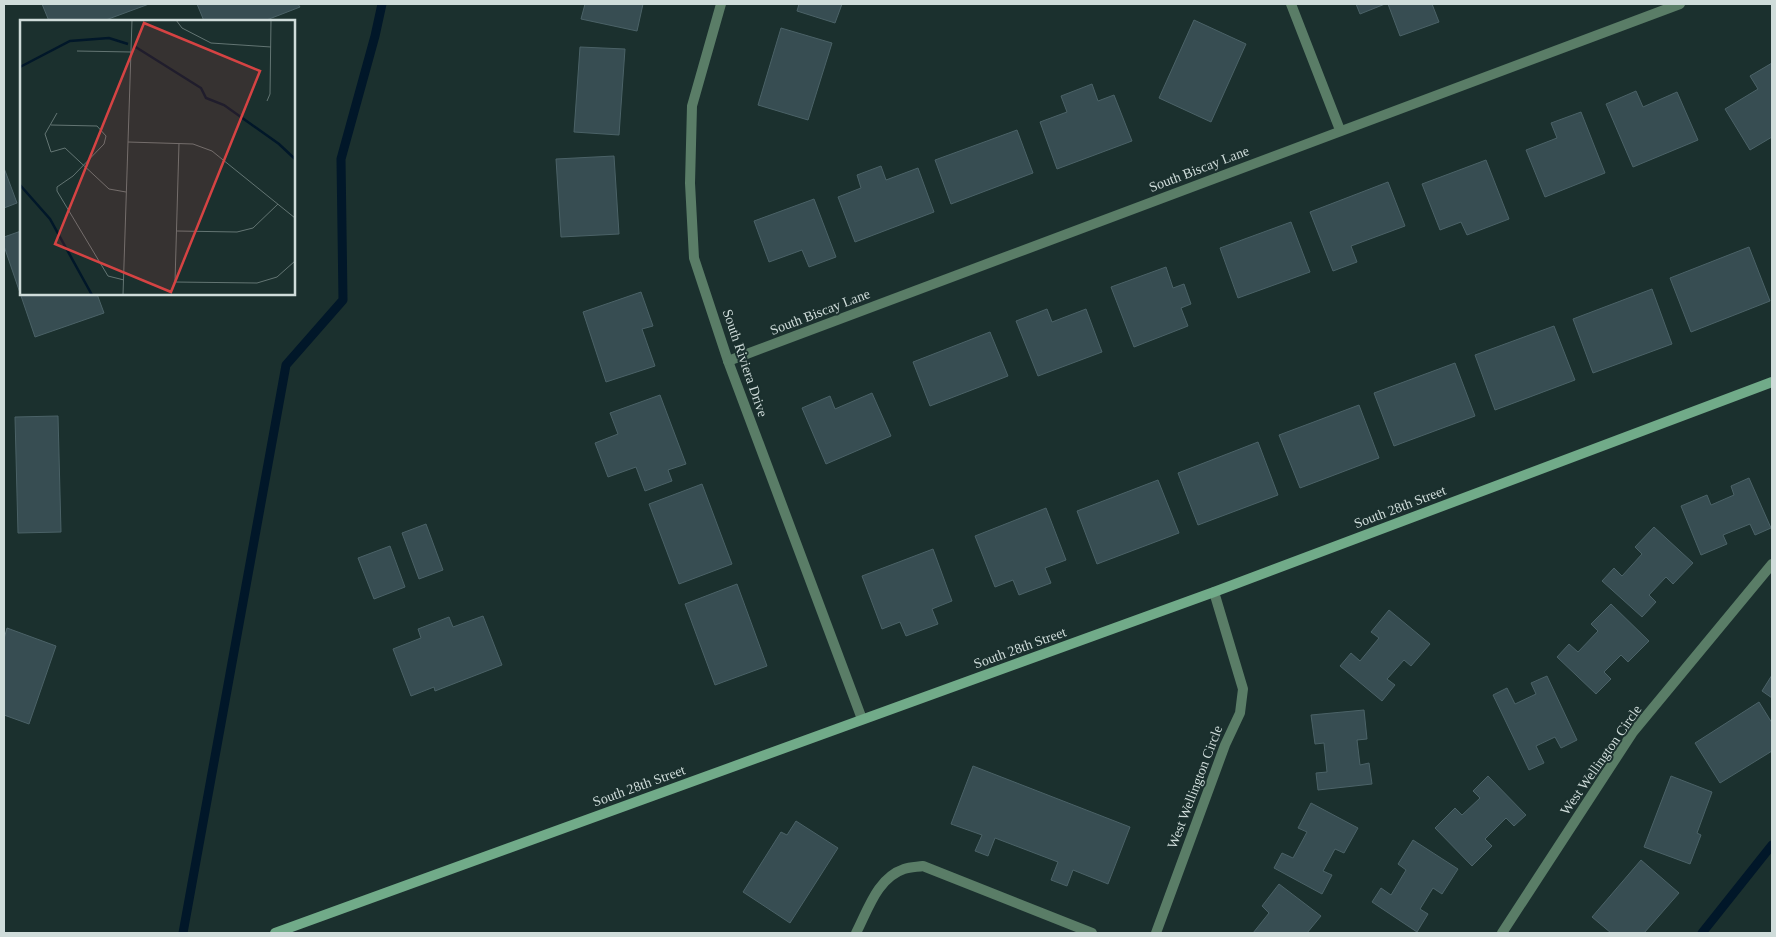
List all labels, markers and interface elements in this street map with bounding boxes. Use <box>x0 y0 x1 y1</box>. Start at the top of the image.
inset map <box>20 20 295 295</box>
street label: South Biscay Lane <box>1147 143 1251 195</box>
street label: South Biscay Lane <box>768 286 872 338</box>
street label: South Riviera Drive <box>720 307 770 419</box>
street label: South 28th Street <box>1352 483 1448 531</box>
street label: South 28th Street <box>972 624 1068 672</box>
street label: West Wellington Circle <box>1557 702 1645 818</box>
street label: West Wellington Circle <box>1165 723 1225 851</box>
street label: South 28th Street <box>591 762 687 810</box>

